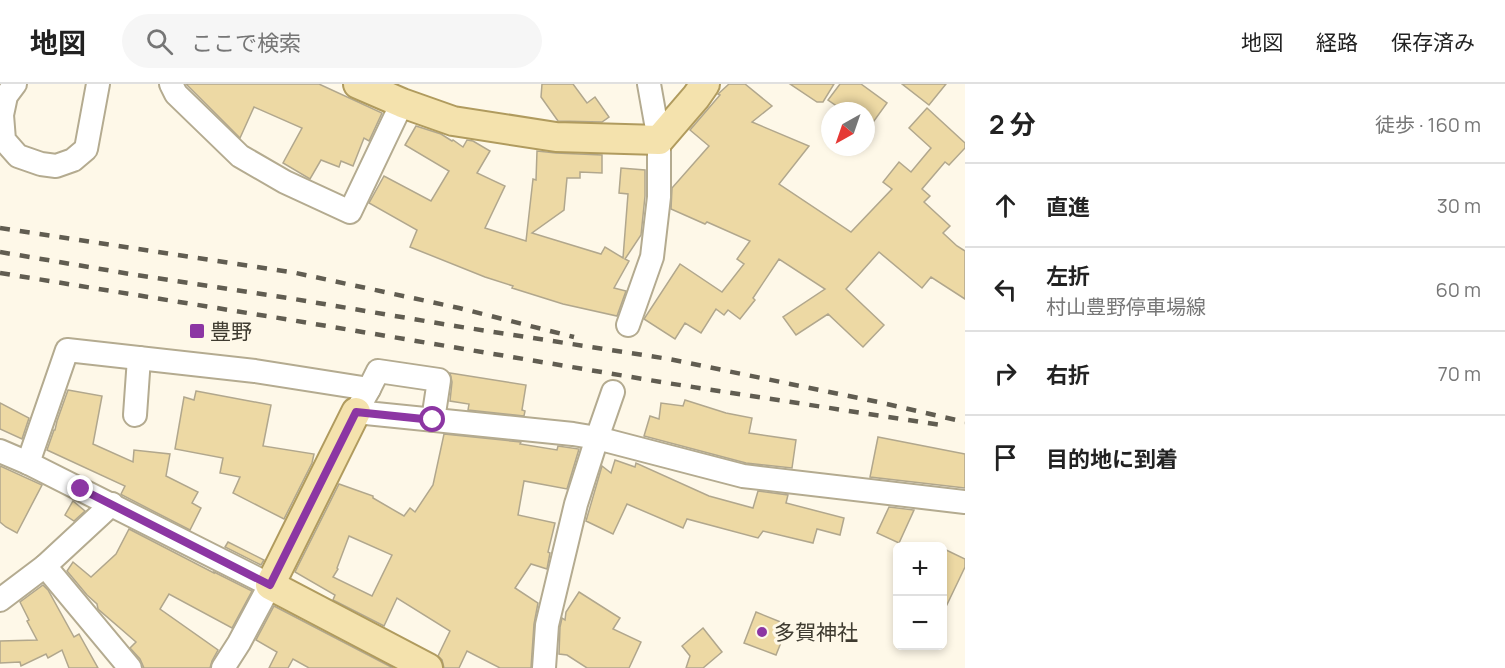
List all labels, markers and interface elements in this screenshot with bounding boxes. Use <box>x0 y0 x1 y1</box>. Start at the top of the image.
search box <box>122 14 542 68</box>
text: 地図 <box>30 23 86 61</box>
icon: search <box>143 25 176 58</box>
text: ここで検索 <box>191 28 301 58</box>
text: 地図 <box>1241 28 1283 56</box>
text: 経路 <box>1316 28 1358 56</box>
text: 保存済み <box>1391 28 1475 56</box>
north arrow <box>821 102 875 156</box>
text: 2 分 <box>989 106 1036 142</box>
text: 徒歩 · 160 m <box>1375 111 1481 138</box>
icon: ahead <box>989 189 1022 222</box>
text: 直進 <box>1046 192 1090 222</box>
text: 30 m <box>1437 192 1481 219</box>
text: 左折 <box>1046 261 1090 291</box>
icon: left <box>989 273 1022 306</box>
text: 60 m <box>1435 276 1481 303</box>
text: 村山豊野停車場線 <box>1046 293 1206 320</box>
place label: 豊野 <box>210 317 252 345</box>
marker: 豊野 <box>188 322 206 340</box>
icon: right <box>989 357 1022 390</box>
text: 右折 <box>1046 360 1090 390</box>
text: 70 m <box>1438 360 1481 387</box>
route start <box>419 406 445 432</box>
icon: arrive <box>989 441 1022 474</box>
text: 目的地に到着 <box>1046 444 1178 474</box>
route end <box>67 475 93 501</box>
map controls <box>893 542 947 650</box>
button: + <box>893 542 947 596</box>
button: − <box>893 596 947 650</box>
place label: 多賀神社 <box>774 618 858 646</box>
marker: 多賀神社 <box>755 625 769 639</box>

